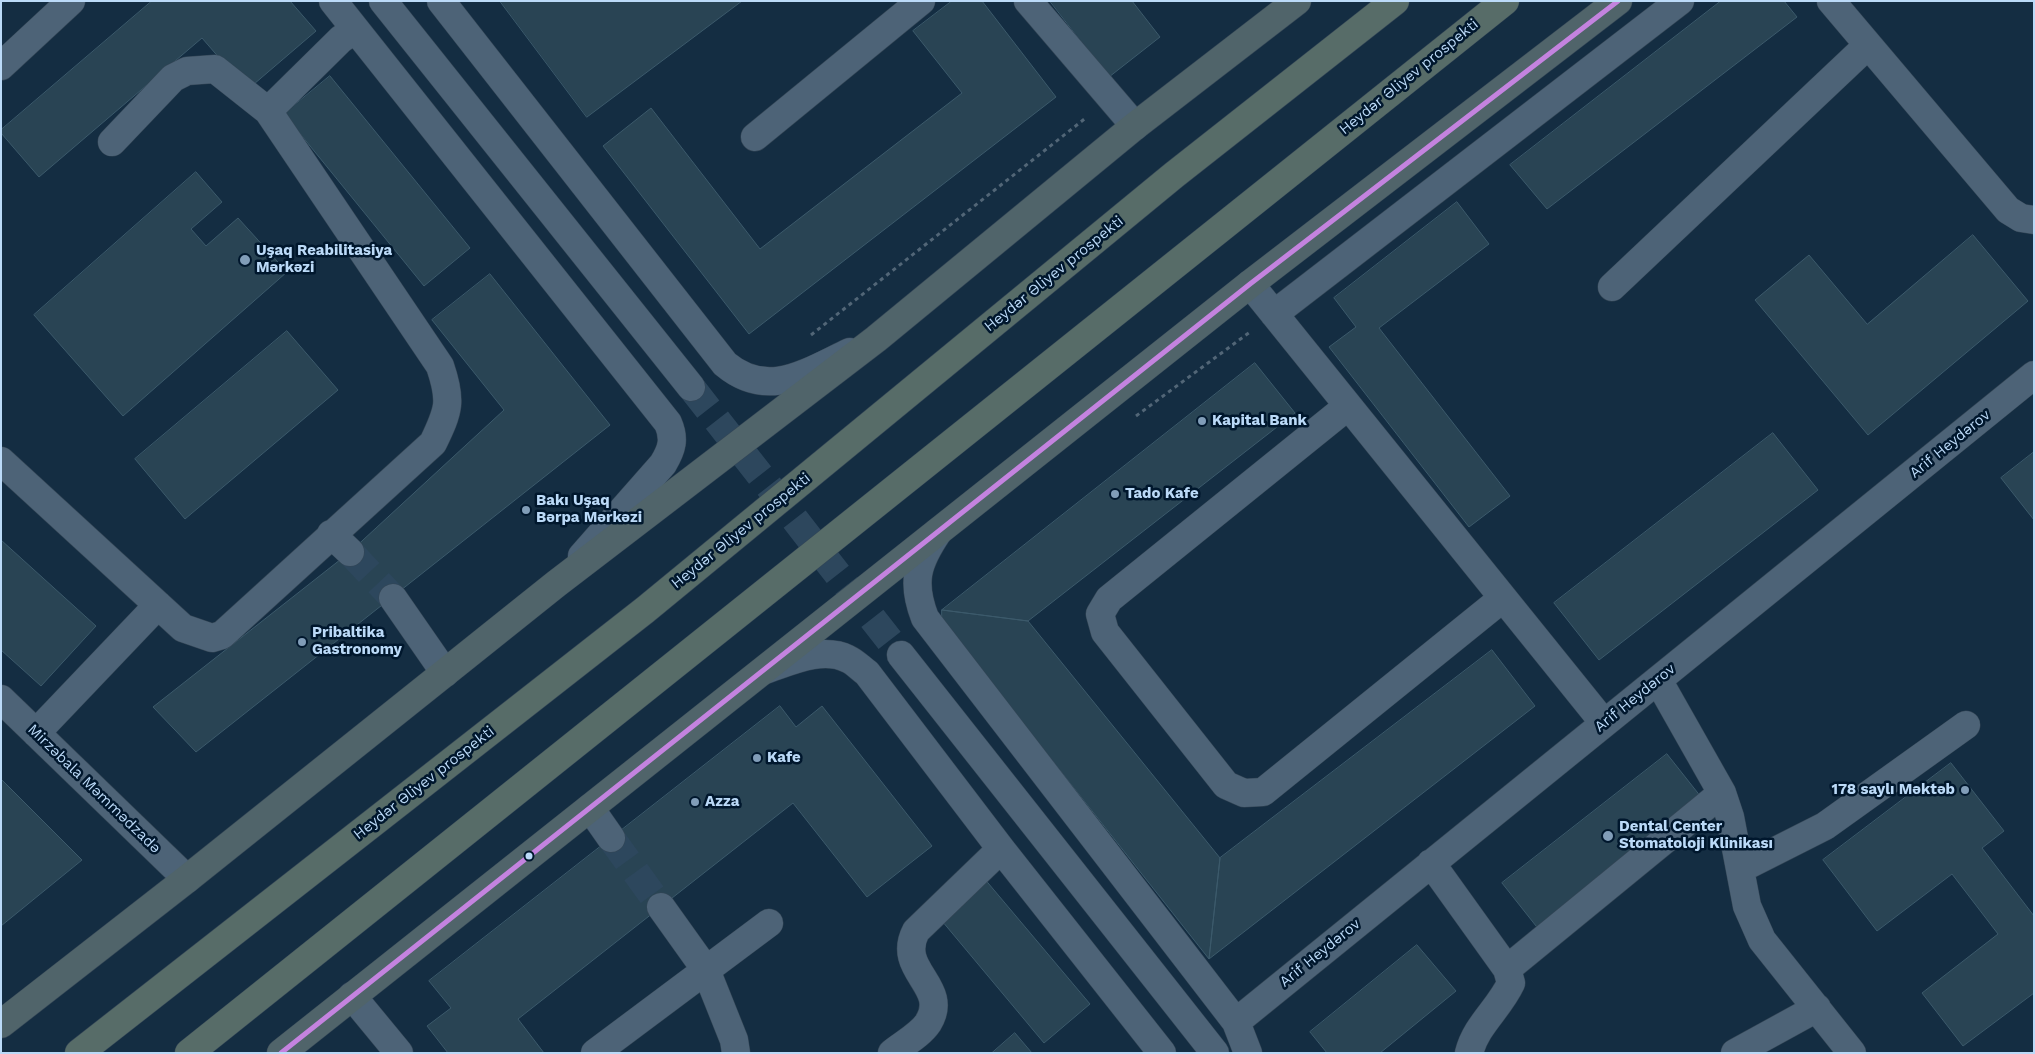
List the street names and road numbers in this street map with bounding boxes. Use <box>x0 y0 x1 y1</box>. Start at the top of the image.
street label: Heydər Əliyev prospekti <box>1336 15 1482 139</box>
street label: Heydər Əliyev prospekti <box>981 212 1127 336</box>
street label: Arif Heydərov <box>1906 406 1994 482</box>
street label: Heydər Əliyev prospekti <box>668 469 814 593</box>
street label: Arif Heydərov <box>1591 660 1679 736</box>
street label: Mirzəbala Məmmədzadə <box>24 721 164 857</box>
street label: Heydər Əliyev prospekti <box>350 722 498 844</box>
street label: Arif Heydərov <box>1276 915 1364 991</box>

